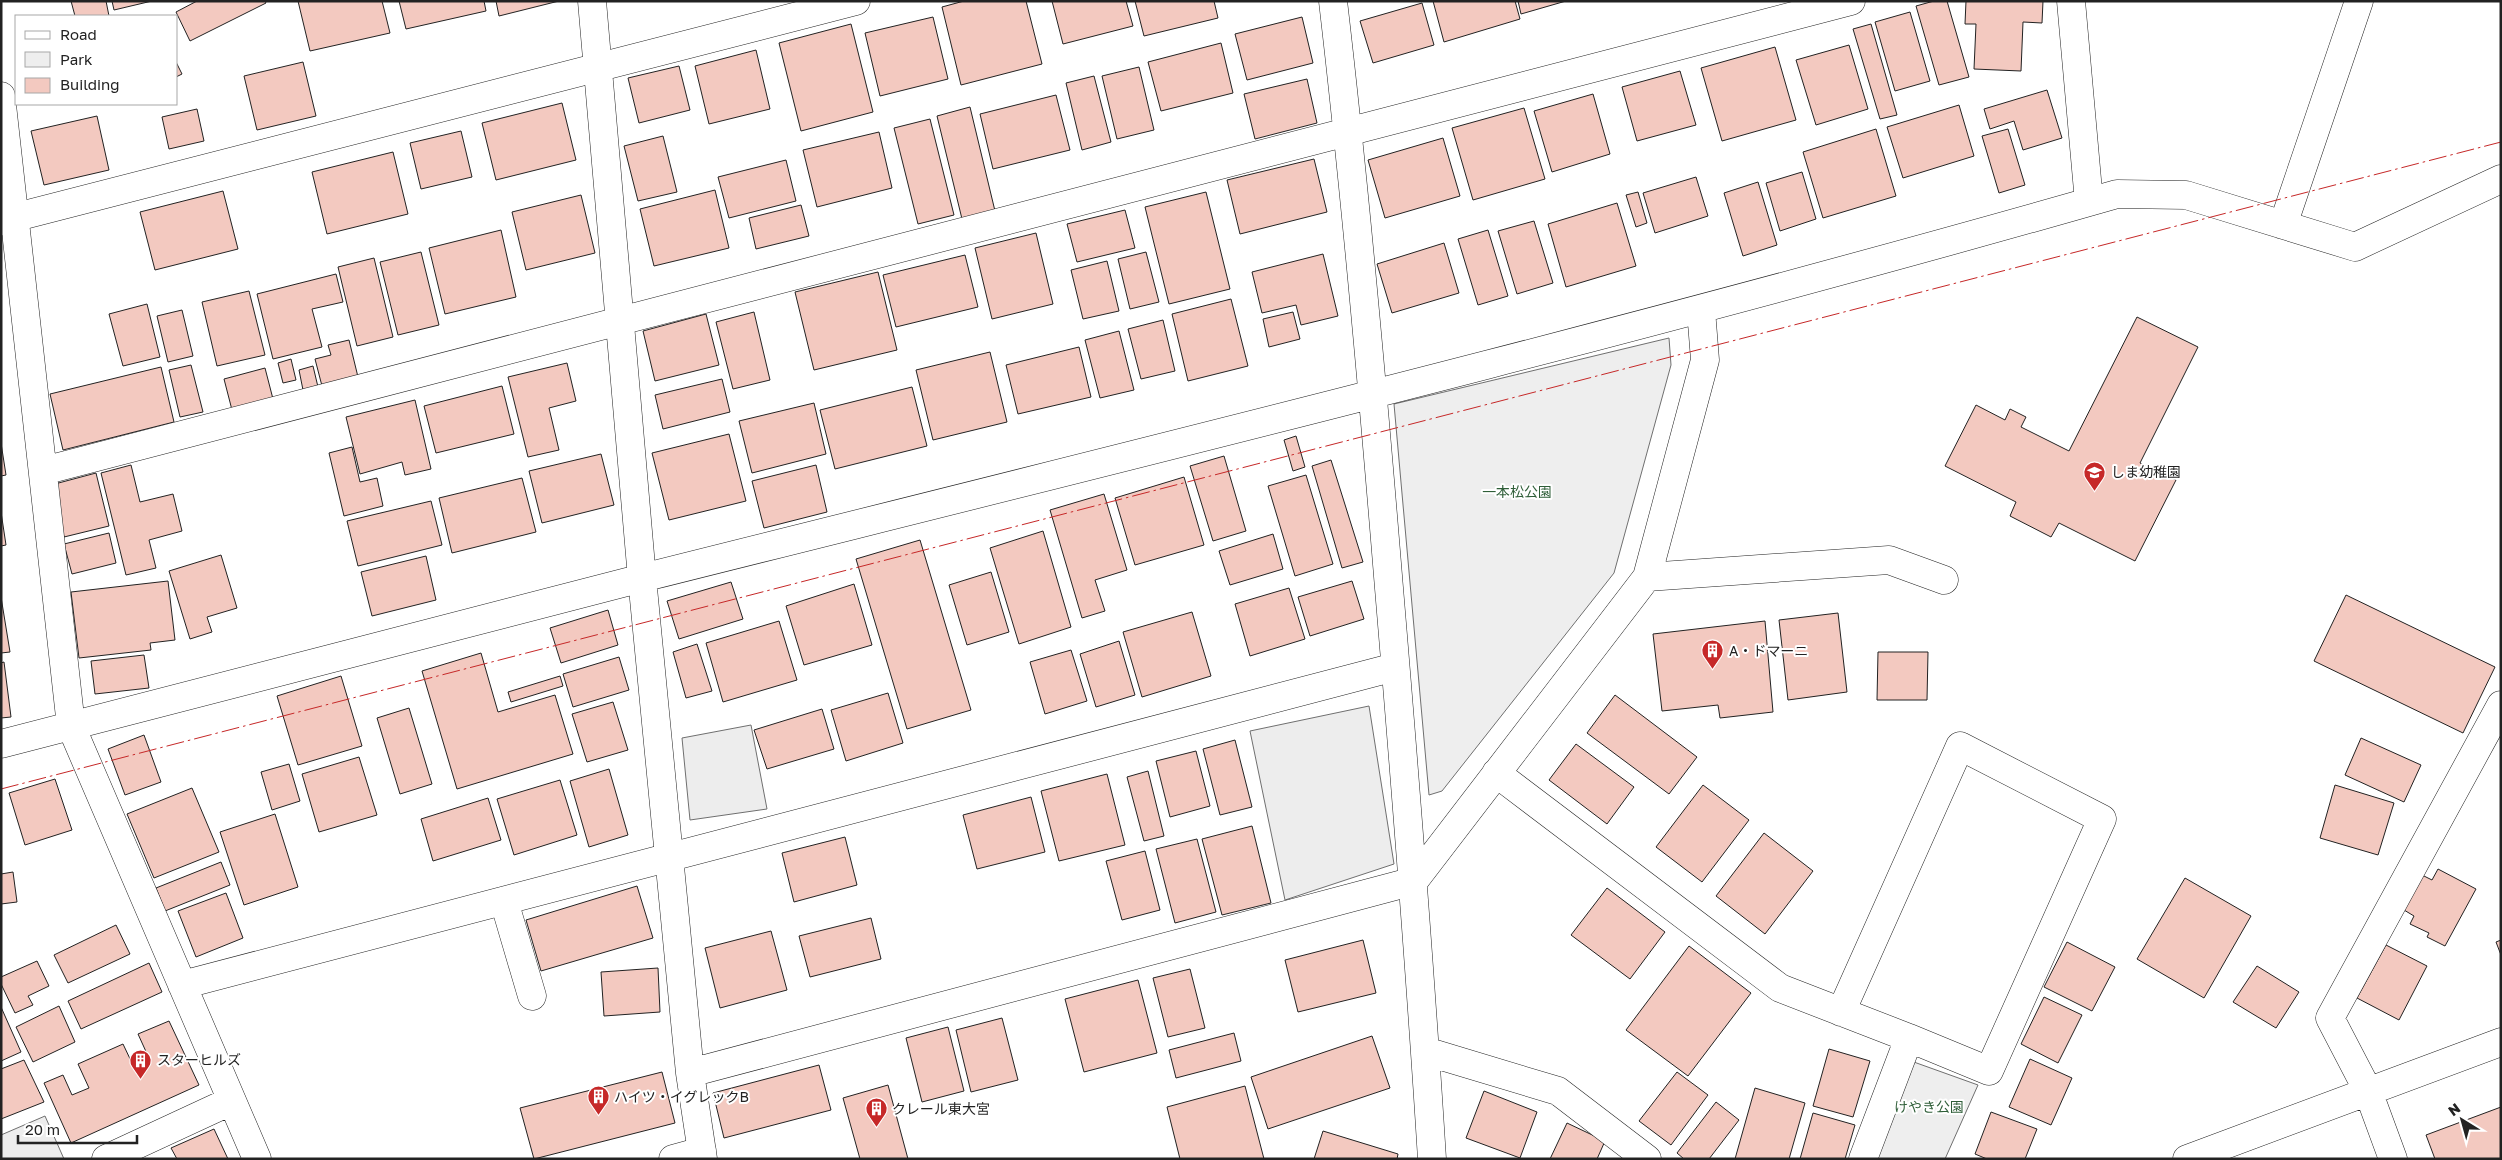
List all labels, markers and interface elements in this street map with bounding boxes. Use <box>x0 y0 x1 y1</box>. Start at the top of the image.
legend <box>15 15 178 105</box>
text: Road <box>60 25 97 43</box>
text: Park <box>60 50 93 68</box>
text: Building <box>60 75 120 93</box>
school or university icon: しま幼稚園 <box>2083 460 2107 491</box>
place label: しま幼稚園 <box>2111 463 2181 480</box>
park label: 一本松公園 <box>1482 483 1552 500</box>
building icon: A・ドマーニ <box>1701 639 1725 670</box>
place label: A・ドマーニ <box>1729 642 1808 659</box>
building icon: スターヒルズ <box>129 1048 153 1079</box>
place label: スターヒルズ <box>157 1051 241 1068</box>
building icon: ハイツ・イグレックB <box>586 1085 610 1116</box>
place label: ハイツ・イグレックB <box>614 1088 749 1105</box>
north arrow <box>2437 1095 2487 1145</box>
building icon: クレール東大宮 <box>864 1097 888 1128</box>
park label: けやき公園 <box>1894 1098 1964 1115</box>
text: N <box>2445 1099 2463 1119</box>
place label: クレール東大宮 <box>892 1100 990 1117</box>
scale bar <box>18 1112 136 1144</box>
text: 20 m <box>25 1120 60 1138</box>

